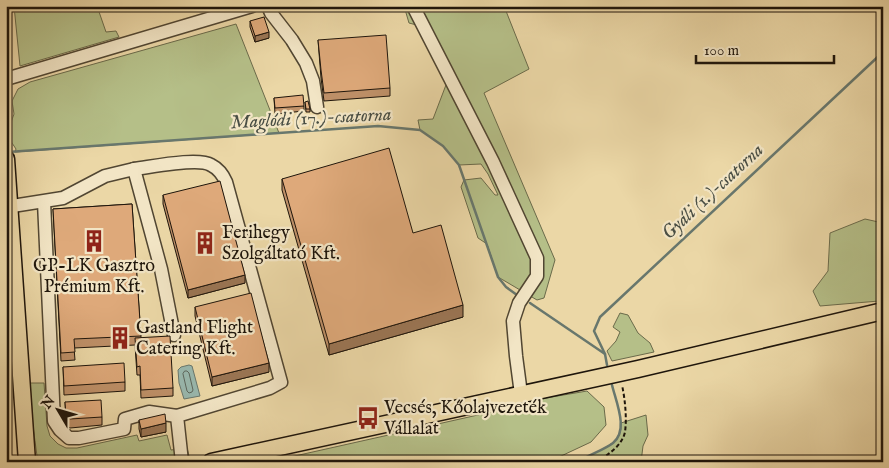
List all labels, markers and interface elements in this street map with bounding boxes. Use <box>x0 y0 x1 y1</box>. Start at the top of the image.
scale bar <box>696 32 834 64</box>
text: 100 m <box>704 41 740 60</box>
water label: Maglódi (17.)-csatorna <box>230 103 392 135</box>
water label: Gyáli (1.)-csatorna <box>657 139 769 245</box>
place label: Ferihegy Szolgáltató Kft. <box>222 222 340 266</box>
building icon: GP-LK Gasztro Prémium Kft. <box>81 228 107 254</box>
building icon: Ferihegy Szolgáltató Kft. <box>192 230 218 256</box>
place label: GP-LK Gasztro Prémium Kft. <box>33 255 155 299</box>
place label: Gastland Flight Catering Kft. <box>136 317 253 361</box>
building icon: Gastland Flight Catering Kft. <box>107 325 133 351</box>
north arrow <box>32 386 82 436</box>
text: N <box>37 392 59 414</box>
place label: Vecsés, Kőolajvezeték Vállalat <box>383 397 547 441</box>
bus stop icon: Vecsés, Kőolajvezeték Vállalat <box>355 405 381 431</box>

